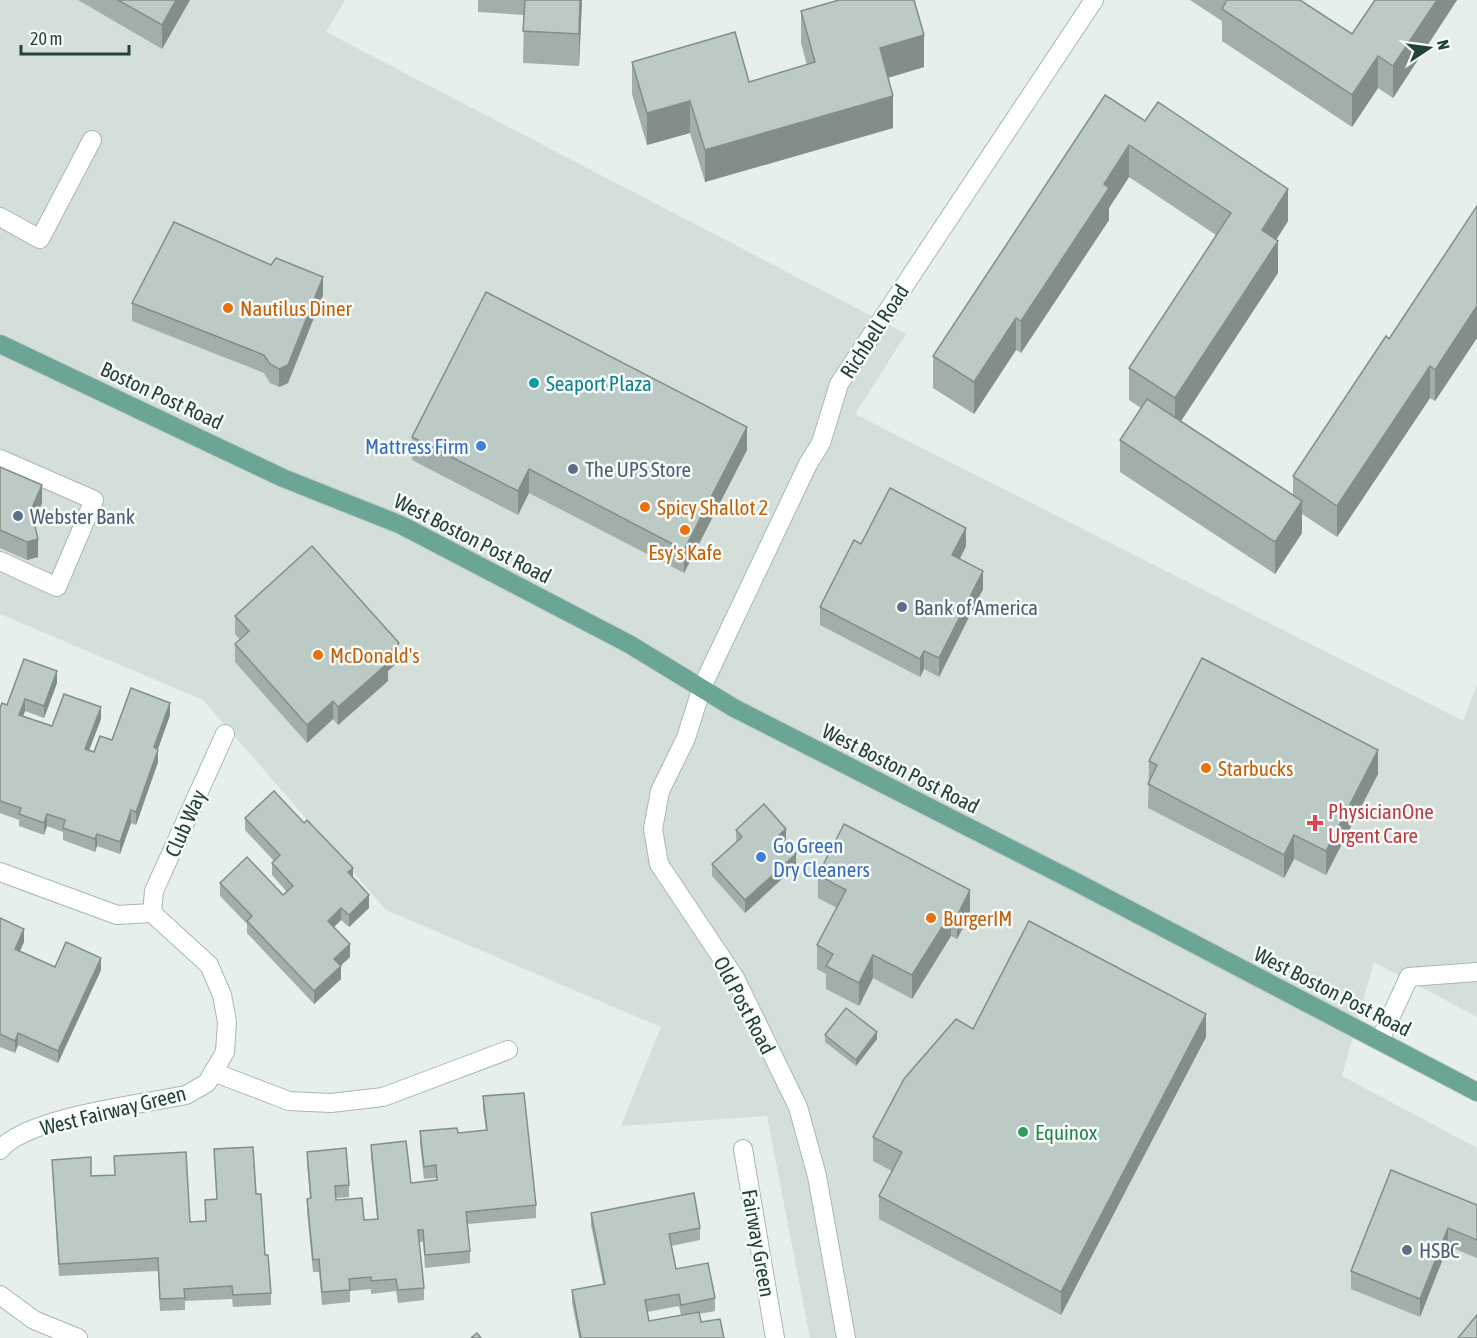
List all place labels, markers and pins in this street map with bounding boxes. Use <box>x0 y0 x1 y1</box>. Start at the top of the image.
place label: Nautilus Diner <box>240 296 352 320</box>
marker: Nautilus Diner <box>221 301 235 315</box>
place label: Seaport Plaza <box>546 371 652 395</box>
marker: Seaport Plaza <box>527 376 541 390</box>
place label: Mattress Firm <box>365 434 469 458</box>
marker: Mattress Firm <box>474 439 488 453</box>
place label: The UPS Store <box>585 457 691 481</box>
marker: The UPS Store <box>566 462 580 476</box>
place label: Spicy Shallot 2 <box>657 495 768 519</box>
marker: Spicy Shallot 2 <box>638 500 652 514</box>
place label: Webster Bank <box>30 504 135 528</box>
marker: Webster Bank <box>11 509 25 523</box>
marker: Esy's Kafe <box>678 523 692 537</box>
place label: Esy's Kafe <box>648 540 722 564</box>
place label: Bank of America <box>914 595 1038 619</box>
marker: Bank of America <box>895 600 909 614</box>
place label: McDonald's <box>330 643 420 667</box>
marker: McDonald's <box>311 648 325 662</box>
place label: Starbucks <box>1218 756 1293 780</box>
marker: Starbucks <box>1199 761 1213 775</box>
place label: PhysicianOne Urgent Care <box>1328 799 1434 847</box>
marker: PhysicianOne Urgent Care <box>1306 814 1324 832</box>
place label: Go Green Dry Cleaners <box>773 833 870 881</box>
marker: Go Green Dry Cleaners <box>754 850 768 864</box>
place label: BurgerIM <box>943 906 1012 930</box>
marker: BurgerIM <box>924 911 938 925</box>
place label: Equinox <box>1035 1120 1098 1144</box>
marker: Equinox <box>1016 1125 1030 1139</box>
place label: HSBC <box>1419 1238 1460 1262</box>
marker: HSBC <box>1400 1243 1414 1257</box>

